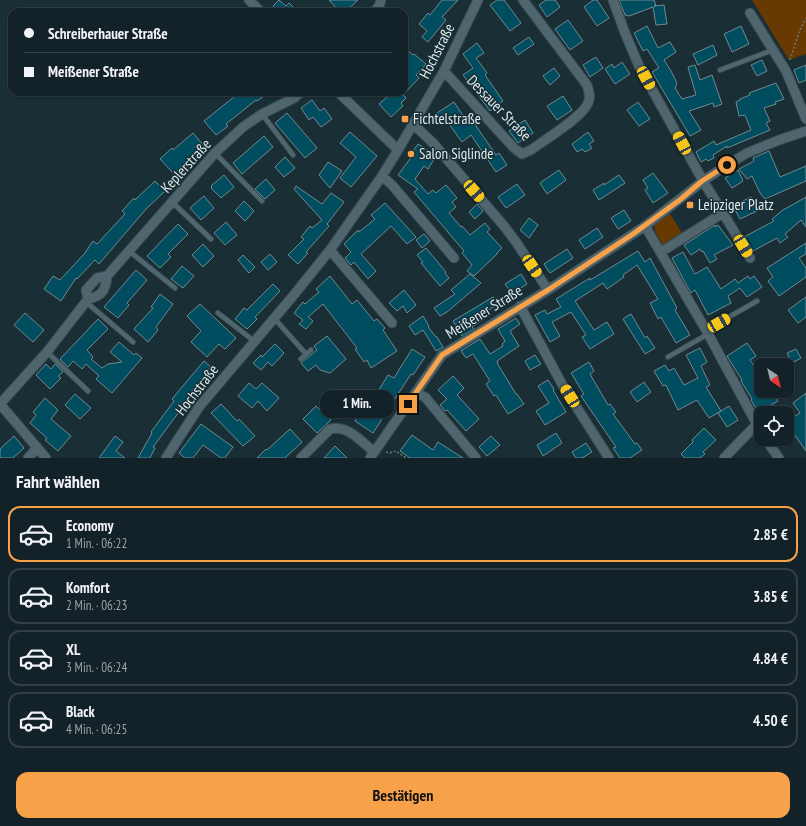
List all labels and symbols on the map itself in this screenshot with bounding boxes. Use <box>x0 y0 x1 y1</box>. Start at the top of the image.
street label: Hochstraße <box>415 20 458 81</box>
car <box>635 65 657 91</box>
street label: Dessauer Straße <box>463 71 536 145</box>
place label: Fichtelstraße <box>413 109 481 128</box>
marker: Fichtelstraße <box>400 114 410 124</box>
car <box>671 130 693 156</box>
street label: Keplerstraße <box>156 135 215 197</box>
place label: Salon Siglinde <box>419 144 493 163</box>
marker: Salon Siglinde <box>406 149 416 159</box>
route start <box>718 156 736 174</box>
car <box>462 178 486 204</box>
place label: Leipziger Platz <box>698 195 774 214</box>
marker: Leipziger Platz <box>685 200 695 210</box>
car <box>732 233 754 259</box>
car <box>520 253 544 279</box>
street label: Meißener Straße <box>442 281 526 343</box>
car <box>706 312 732 334</box>
north arrow <box>754 358 794 398</box>
street label: Hochstraße <box>171 360 222 419</box>
car <box>559 383 581 409</box>
callout: 1 Min. <box>320 390 394 418</box>
route end <box>399 395 417 413</box>

